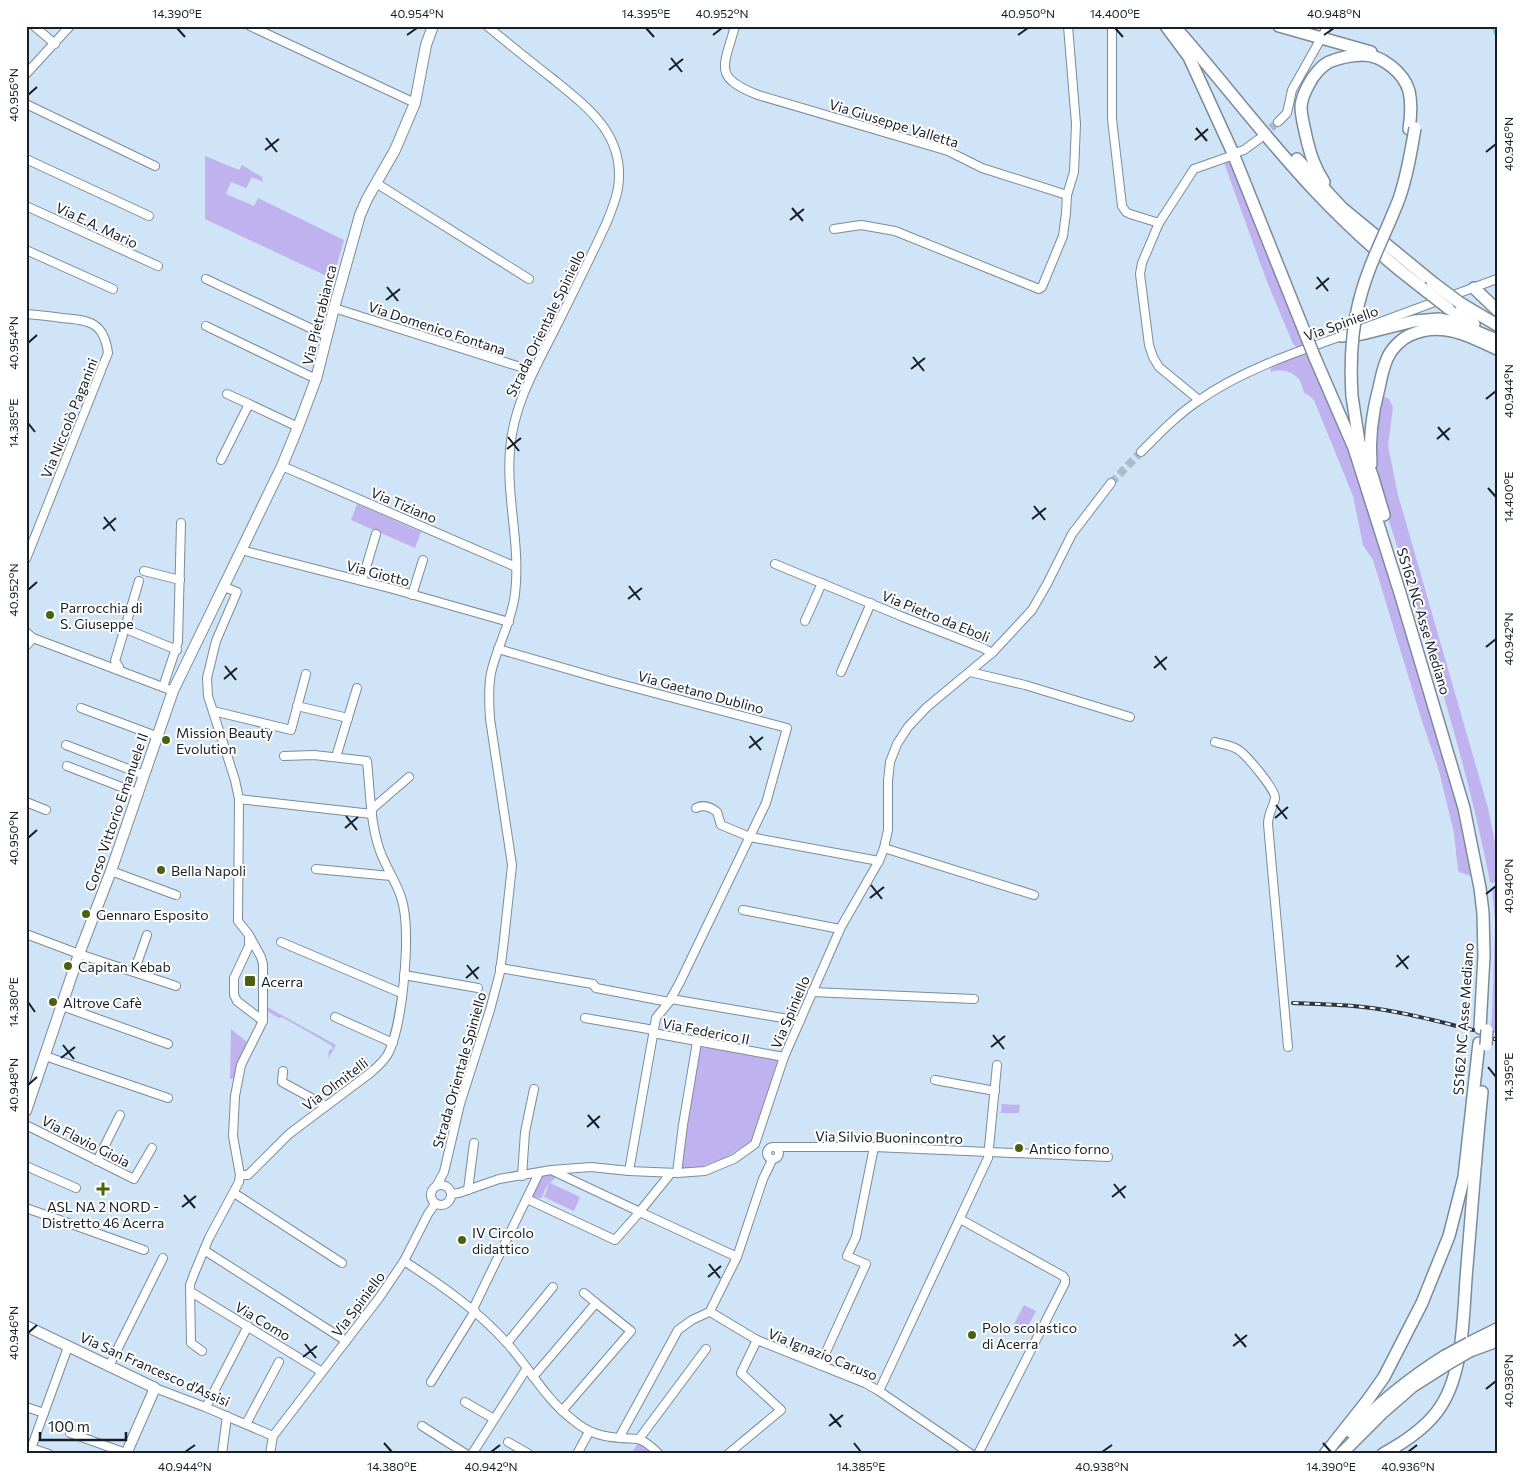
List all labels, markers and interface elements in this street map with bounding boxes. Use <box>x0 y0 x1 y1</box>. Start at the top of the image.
text: 14.390°E <box>152 6 202 20</box>
text: 40.954°N <box>390 6 444 20</box>
text: 14.395°E <box>622 6 670 20</box>
text: 40.952°N <box>695 6 749 20</box>
text: 40.950°N <box>1001 6 1055 20</box>
text: 14.400°E <box>1090 6 1140 20</box>
text: 40.948°N <box>1307 6 1361 20</box>
text: 40.956°N <box>6 68 20 122</box>
street label: Via Giuseppe Valletta <box>827 95 961 151</box>
text: 40.946°N <box>1501 117 1515 171</box>
street label: Via E.A. Mario <box>53 199 141 251</box>
street label: Strada Orientale Spiniello <box>502 246 588 400</box>
street label: Via Pietrabianca <box>298 263 340 367</box>
street label: Via Domenico Fontana <box>366 298 508 358</box>
street label: Via Spiniello <box>1302 302 1380 344</box>
text: 40.954°N <box>6 316 20 370</box>
street label: Via Niccolò Paganini <box>37 355 101 481</box>
text: 40.944°N <box>1501 364 1515 418</box>
text: 14.385°E <box>6 399 20 447</box>
text: 14.400°E <box>1501 472 1515 522</box>
street label: Via Tiziano <box>368 483 440 527</box>
street label: SS162 NC Asse Mediano <box>1394 545 1454 697</box>
street label: Via Giotto <box>344 556 412 590</box>
text: 40.952°N <box>6 563 20 617</box>
street label: Via Pietro da Eboli <box>879 587 993 645</box>
place label: Parrocchia di S. Giuseppe <box>60 599 143 632</box>
marker: Parrocchia di S. Giuseppe <box>44 609 56 621</box>
text: 40.942°N <box>1501 612 1515 666</box>
street label: Via Gaetano Dublino <box>636 667 766 717</box>
place label: Mission Beauty Evolution <box>176 724 273 757</box>
street label: Corso Vittorio Emanuele II <box>81 731 151 893</box>
marker: Mission Beauty Evolution <box>160 734 172 746</box>
text: 40.950°N <box>6 811 20 865</box>
text: 40.940°N <box>1501 859 1515 913</box>
place label: Bella Napoli <box>171 862 246 879</box>
marker: Bella Napoli <box>155 864 167 876</box>
place label: Gennaro Esposito <box>96 906 209 923</box>
marker: Gennaro Esposito <box>80 908 92 920</box>
street label: SS162 NC Asse Mediano <box>1449 942 1477 1096</box>
place label: Capitan Kebab <box>78 958 171 975</box>
marker: Capitan Kebab <box>62 960 74 972</box>
place label: Acerra <box>261 973 303 990</box>
street label: Via Spiniello <box>767 973 813 1051</box>
marker: Acerra <box>243 974 257 988</box>
text: 14.380°E <box>6 977 20 1027</box>
street label: Strada Orientale Spiniello <box>429 990 489 1150</box>
place label: Altrove Cafè <box>63 994 142 1011</box>
marker: Altrove Cafè <box>47 996 59 1008</box>
street label: Via Federico II <box>661 1014 751 1048</box>
text: 14.395°E <box>1501 1053 1515 1101</box>
street label: Via Olmitelli <box>299 1054 371 1114</box>
text: 40.948°N <box>6 1058 20 1112</box>
street label: Via Flavio Gioia <box>39 1111 133 1171</box>
street label: Via Silvio Buonincontro <box>815 1127 963 1147</box>
place label: Antico forno <box>1029 1140 1110 1157</box>
marker: Antico forno <box>1013 1142 1025 1154</box>
marker: ASL NA 2 NORD - Distretto 46 Acerra <box>96 1182 110 1196</box>
place label: ASL NA 2 NORD - Distretto 46 Acerra <box>42 1198 164 1231</box>
place label: IV Circolo didattico <box>472 1224 534 1257</box>
marker: IV Circolo didattico <box>456 1234 468 1246</box>
street label: Via Spiniello <box>328 1268 388 1340</box>
street label: Via Como <box>232 1298 294 1344</box>
text: 40.946°N <box>6 1306 20 1360</box>
place label: Polo scolastico di Acerra <box>982 1319 1077 1352</box>
street label: Via Ignazio Caruso <box>766 1324 880 1384</box>
street label: Via San Francesco d'Assisi <box>77 1328 233 1410</box>
marker: Polo scolastico di Acerra <box>966 1329 978 1341</box>
text: 40.936°N <box>1501 1354 1515 1408</box>
scale bar <box>40 1410 126 1442</box>
text: 100 m <box>48 1417 90 1435</box>
text: 40.944°N <box>158 1459 212 1473</box>
text: 14.380°E <box>367 1459 417 1473</box>
text: 40.942°N <box>464 1459 518 1473</box>
text: 14.385°E <box>837 1459 885 1473</box>
text: 40.938°N <box>1075 1459 1129 1473</box>
text: 14.390°E <box>1306 1459 1356 1473</box>
text: 40.936°N <box>1381 1459 1435 1473</box>

